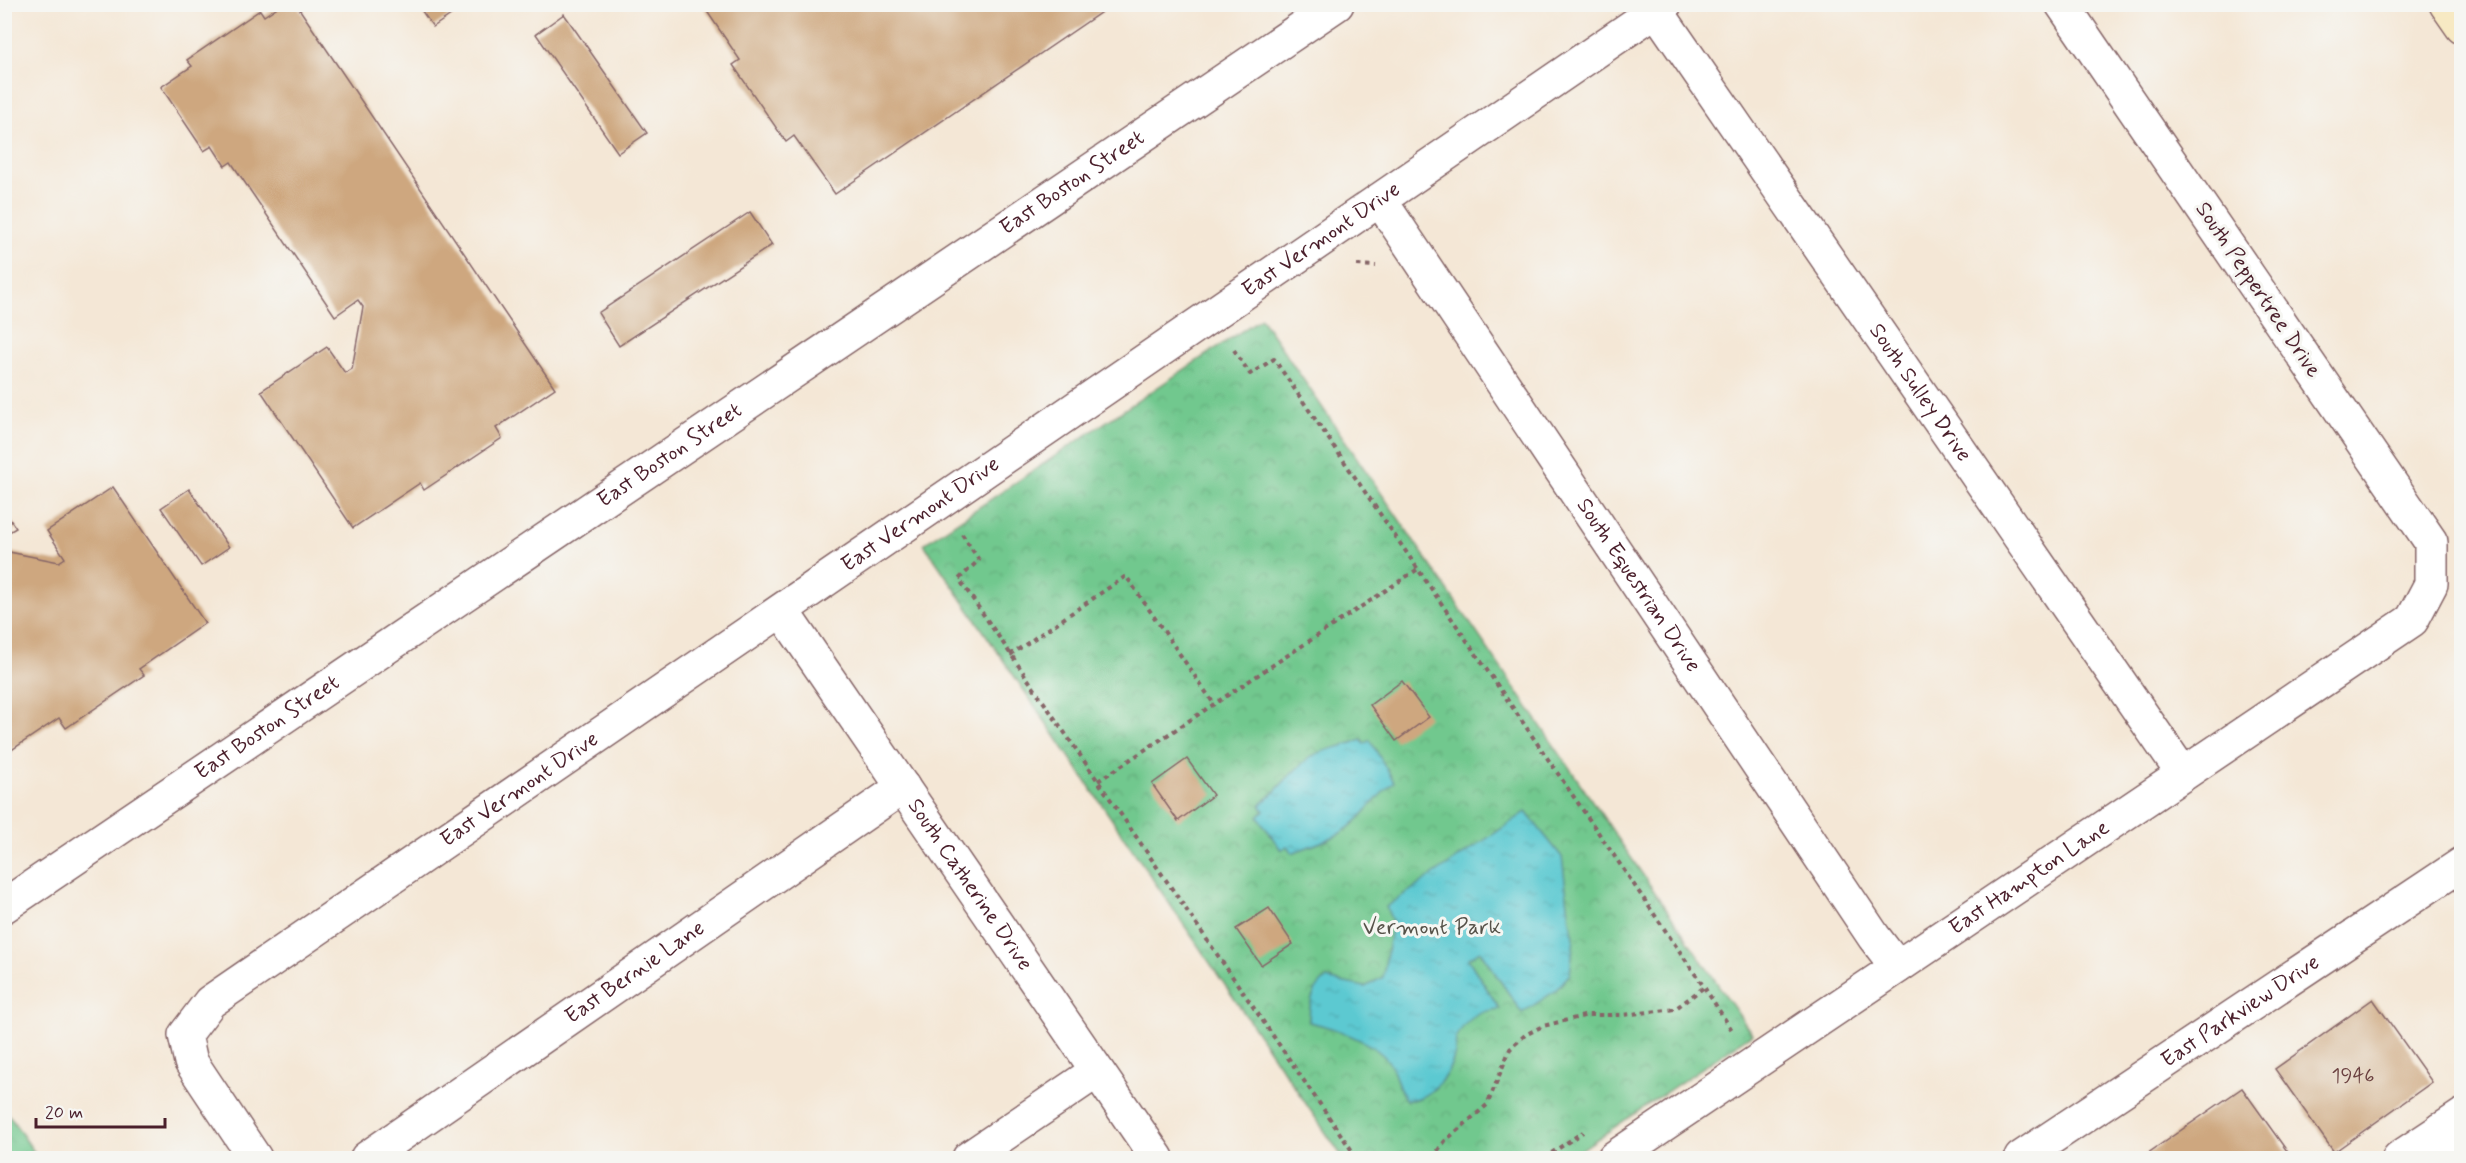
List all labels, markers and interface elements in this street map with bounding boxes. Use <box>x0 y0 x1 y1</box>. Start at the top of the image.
street label: East Boston Street <box>995 124 1150 242</box>
street label: East Vermont Drive <box>1237 176 1406 304</box>
street label: South Peppertree Drive <box>2189 197 2327 383</box>
street label: South Sulley Drive <box>1862 318 1978 468</box>
street label: East Boston Street <box>592 397 748 514</box>
street label: East Vermont Drive <box>836 451 1005 579</box>
street label: South Equestrian Drive <box>1570 493 1707 678</box>
street label: East Boston Street <box>190 669 345 787</box>
street label: East Vermont Drive <box>435 725 604 854</box>
street label: South Catherine Drive <box>901 793 1039 976</box>
street label: East Hampton Lane <box>1944 814 2115 942</box>
street label: East Bernie Lane <box>560 914 710 1031</box>
park label: Vermont Park <box>1363 914 1501 942</box>
street label: East Parkview Drive <box>2156 949 2325 1074</box>
house number: 1946 <box>2332 1063 2374 1090</box>
scale bar <box>36 1091 165 1129</box>
text: 20 m <box>45 1101 83 1125</box>

